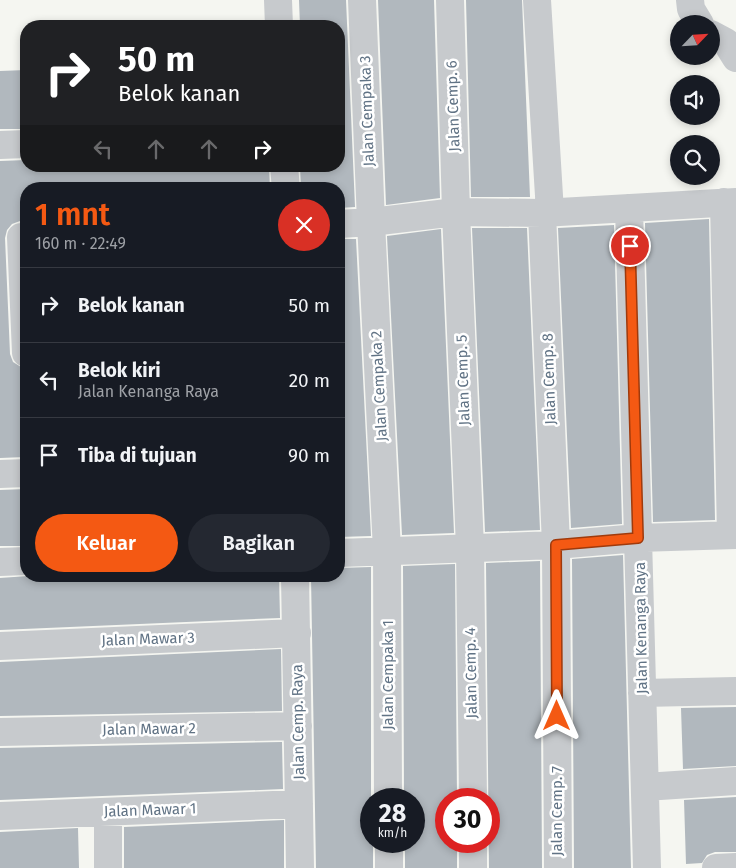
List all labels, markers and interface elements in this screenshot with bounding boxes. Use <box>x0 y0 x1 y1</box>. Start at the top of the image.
north arrow <box>670 15 720 65</box>
map controls <box>670 15 720 185</box>
text: 50 m <box>118 38 195 80</box>
icon: right <box>35 40 100 105</box>
street label: Jalan Cempaka 3 <box>356 55 378 167</box>
street label: Jalan Cemp. 6 <box>442 60 464 152</box>
button: sound <box>670 75 720 125</box>
text: Belok kanan <box>118 80 240 107</box>
icon: left <box>89 135 117 163</box>
icon: ahead <box>142 135 170 163</box>
icon: ahead <box>195 135 223 163</box>
icon: right <box>248 135 276 163</box>
button: search <box>670 135 720 185</box>
text: 1 mnt <box>35 197 110 233</box>
button: close <box>278 199 330 251</box>
pin <box>609 225 651 267</box>
icon: arrive <box>616 232 644 260</box>
text: 160 m · 22:49 <box>35 234 126 253</box>
icon: right <box>35 291 63 319</box>
text: Belok kanan <box>78 294 185 317</box>
text: 50 m <box>289 294 330 317</box>
street label: Jalan Cempaka 2 <box>367 330 391 442</box>
street label: Jalan Cemp. 8 <box>538 333 560 425</box>
street label: Jalan Cemp. 5 <box>452 334 474 426</box>
text: Belok kiri <box>78 359 161 382</box>
icon: left <box>35 366 63 394</box>
text: 20 m <box>289 369 330 392</box>
text: Jalan Kenanga Raya <box>78 382 219 401</box>
icon: arrive <box>35 441 63 469</box>
text: Tiba di tujuan <box>78 444 197 467</box>
text: 90 m <box>288 444 330 467</box>
button: Keluar <box>35 514 178 572</box>
button: Bagikan <box>188 514 330 572</box>
street label: Jalan Kenanga Raya <box>631 562 651 694</box>
street label: Jalan Cempaka 1 <box>379 620 397 730</box>
street label: Jalan Cemp. 4 <box>461 627 481 719</box>
street label: Jalan Mawar 3 <box>101 628 195 650</box>
street label: Jalan Cemp. Raya <box>288 664 308 780</box>
position arrow <box>530 689 582 741</box>
street label: Jalan Mawar 2 <box>102 719 196 739</box>
street label: Jalan Cemp. 7 <box>548 766 566 856</box>
speed limit sign: 30 <box>435 788 500 853</box>
street label: Jalan Mawar 1 <box>103 799 197 821</box>
text: 28 <box>379 799 406 829</box>
text: km/h <box>378 826 407 840</box>

